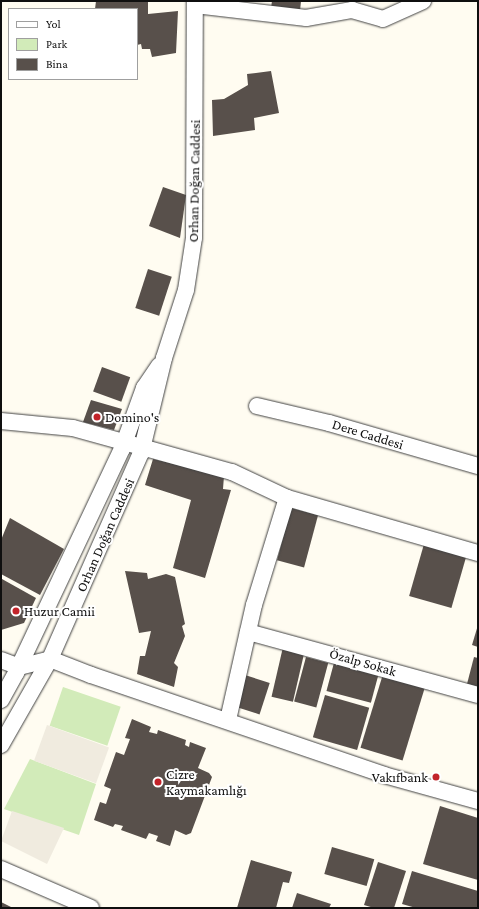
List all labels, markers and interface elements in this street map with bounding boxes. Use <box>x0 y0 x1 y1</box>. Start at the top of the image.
legend <box>8 8 138 80</box>
text: Yol <box>46 17 61 31</box>
text: Park <box>46 37 67 51</box>
text: Bina <box>46 57 68 71</box>
street label: Orhan Doğan Caddesi <box>185 120 203 242</box>
place label: Domino's <box>105 409 159 425</box>
marker: Domino's <box>92 412 102 422</box>
street label: Dere Caddesi <box>330 415 406 453</box>
street label: Orhan Doğan Caddesi <box>72 476 138 594</box>
place label: Huzur Camii <box>24 603 95 619</box>
marker: Huzur Camii <box>11 606 21 616</box>
street label: Özalp Sokak <box>328 644 398 680</box>
place label: Cizre Kaymakamlığı <box>166 766 247 798</box>
place label: Vakıfbank <box>372 769 428 785</box>
marker: Vakıfbank <box>431 772 441 782</box>
marker: Cizre Kaymakamlığı <box>153 777 163 787</box>

